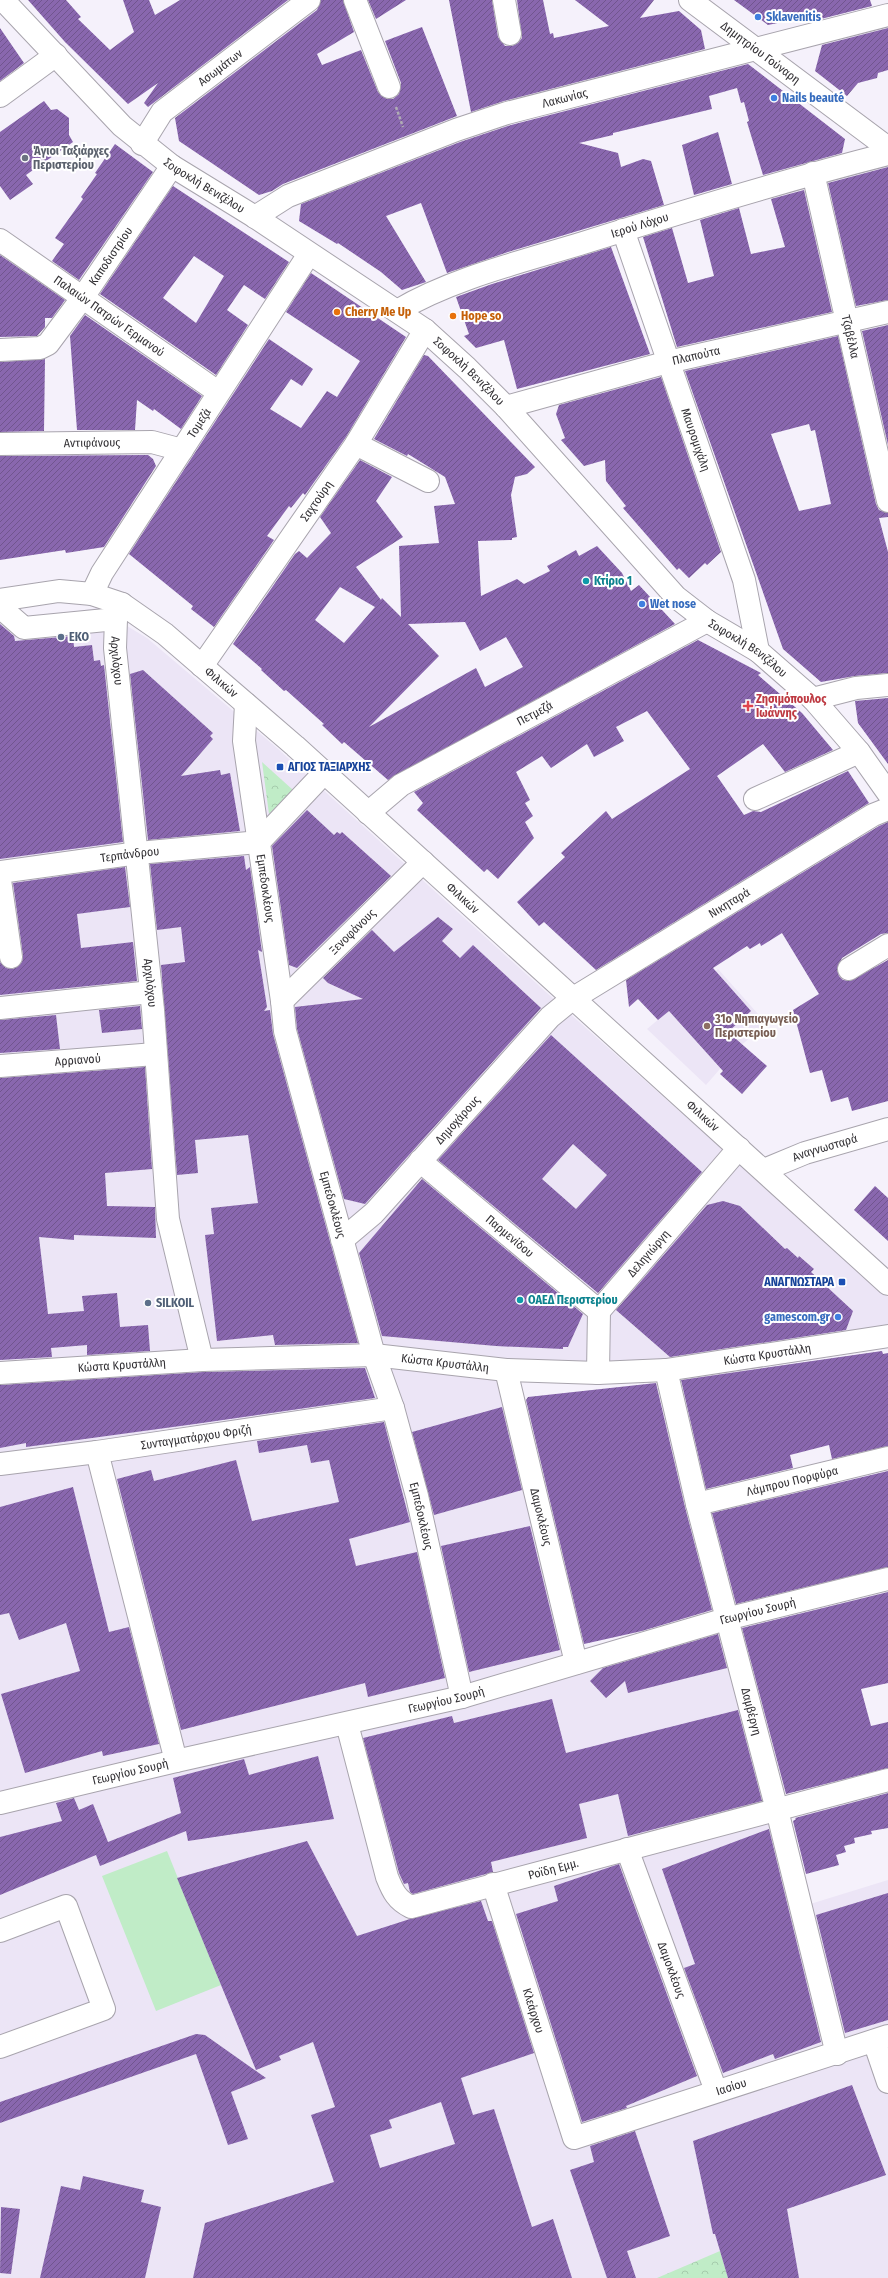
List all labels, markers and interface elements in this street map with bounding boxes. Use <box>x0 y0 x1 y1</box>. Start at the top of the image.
place label: Sklavenitis <box>766 10 822 24</box>
marker: Sklavenitis <box>753 12 763 22</box>
street label: Δημητρίου Γούναρη <box>718 18 803 87</box>
street label: Ασωμάτων <box>195 46 246 89</box>
street label: Λακωνίας <box>541 86 589 111</box>
place label: Nails beauté <box>782 91 844 105</box>
marker: Nails beauté <box>769 93 779 103</box>
place label: Άγιοι Ταξιάρχες Περιστερίου <box>33 143 110 172</box>
marker: Άγιοι Ταξιάρχες Περιστερίου <box>20 153 30 163</box>
street label: Σοφοκλή Βενιζέλου <box>161 155 247 216</box>
street label: Ιερού Λόχου <box>609 210 670 241</box>
street label: Καποδιστρίου <box>86 224 136 288</box>
street label: Παλαιών Πατρών Γερμανού <box>51 273 167 360</box>
place label: Cherry Me Up <box>345 305 412 319</box>
marker: Cherry Me Up <box>332 307 342 317</box>
place label: Hope so <box>461 309 502 323</box>
marker: Hope so <box>448 311 458 321</box>
street label: Τζαβέλλα <box>839 314 862 360</box>
street label: Σοφοκλή Βενιζέλου <box>431 334 507 408</box>
street label: Πλαπούτα <box>671 343 721 368</box>
street label: Τομεζά <box>184 405 214 441</box>
street label: Μαυρομιχάλη <box>678 406 713 473</box>
street label: Αντιφάνους <box>64 435 120 450</box>
street label: Σαχτούρη <box>298 478 336 524</box>
place label: Κτίριο 1 <box>594 573 632 588</box>
marker: Κτίριο 1 <box>581 576 591 586</box>
place label: Wet nose <box>650 597 696 611</box>
marker: Wet nose <box>637 599 647 609</box>
street label: Σοφοκλή Βενιζέλου <box>706 616 790 680</box>
place label: EKO <box>69 630 89 644</box>
marker: EKO <box>56 632 66 642</box>
street label: Αρχιλόχου <box>108 636 126 686</box>
street label: Φιλικών <box>202 664 241 701</box>
place label: Ζησιμόπουλος Ιωάννης <box>756 691 827 720</box>
street label: Πετμεζά <box>514 698 555 729</box>
marker: Ζησιμόπουλος Ιωάννης <box>743 701 753 711</box>
place label: ΑΓΙΟΣ ΤΑΞΙΑΡΧΗΣ <box>287 760 371 774</box>
marker: ΑΓΙΟΣ ΤΑΞΙΑΡΧΗΣ <box>275 762 285 772</box>
street label: Τερπάνδρου <box>99 844 160 865</box>
street label: Εμπεδοκλέους <box>254 853 277 924</box>
street label: Φιλικών <box>444 880 483 917</box>
street label: Νικηταρά <box>706 885 753 921</box>
street label: Ξενοφάνους <box>327 906 379 957</box>
street label: Αρχιλόχου <box>141 958 160 1008</box>
place label: 31ο Νηπιαγωγείο Περιστερίου <box>714 1011 799 1040</box>
marker: 31ο Νηπιαγωγείο Περιστερίου <box>702 1021 712 1031</box>
street label: Αρριανού <box>54 1051 101 1069</box>
street label: Δημοχάρους <box>432 1093 483 1147</box>
street label: Φιλικών <box>683 1098 723 1135</box>
street label: Αναγνωσταρά <box>790 1131 859 1164</box>
street label: Εμπεδοκλέους <box>317 1169 349 1240</box>
street label: Παρμενίδου <box>483 1212 537 1260</box>
street label: Δεληγιώργη <box>624 1227 673 1280</box>
place label: ΑΝΑΓΝΩΣΤΑΡΑ <box>763 1275 834 1289</box>
marker: ΑΝΑΓΝΩΣΤΑΡΑ <box>837 1277 847 1287</box>
place label: ΟΑΕΔ Περιστερίου <box>528 1292 618 1307</box>
marker: ΟΑΕΔ Περιστερίου <box>515 1295 525 1305</box>
place label: SILKOIL <box>156 1296 195 1310</box>
marker: SILKOIL <box>143 1298 153 1308</box>
place label: gamescom.gr <box>764 1310 831 1324</box>
marker: gamescom.gr <box>833 1312 843 1322</box>
street label: Κώστα Κρυστάλλη <box>723 1341 812 1368</box>
street label: Κώστα Κρυστάλλη <box>400 1351 490 1375</box>
street label: Κώστα Κρυστάλλη <box>77 1355 166 1375</box>
street label: Συνταγματάρχου Φριζή <box>140 1422 252 1452</box>
street label: Λάμπρου Πορφύρα <box>745 1463 840 1499</box>
street label: Εμπεδοκλέους <box>407 1481 436 1551</box>
street label: Δαμοκλέους <box>527 1487 555 1547</box>
street label: Γεωργίου Σουρή <box>718 1595 797 1627</box>
street label: Γεωργίου Σουρή <box>407 1684 486 1716</box>
street label: Δαμβέργη <box>738 1686 764 1737</box>
street label: Γεωργίου Σουρή <box>91 1756 170 1788</box>
street label: Ροϊδη Εμμ. <box>527 1856 580 1882</box>
street label: Δαμοκλέους <box>655 1940 688 2000</box>
street label: Κλεάρχου <box>520 1987 547 2035</box>
street label: Ιασίου <box>714 2075 748 2098</box>

